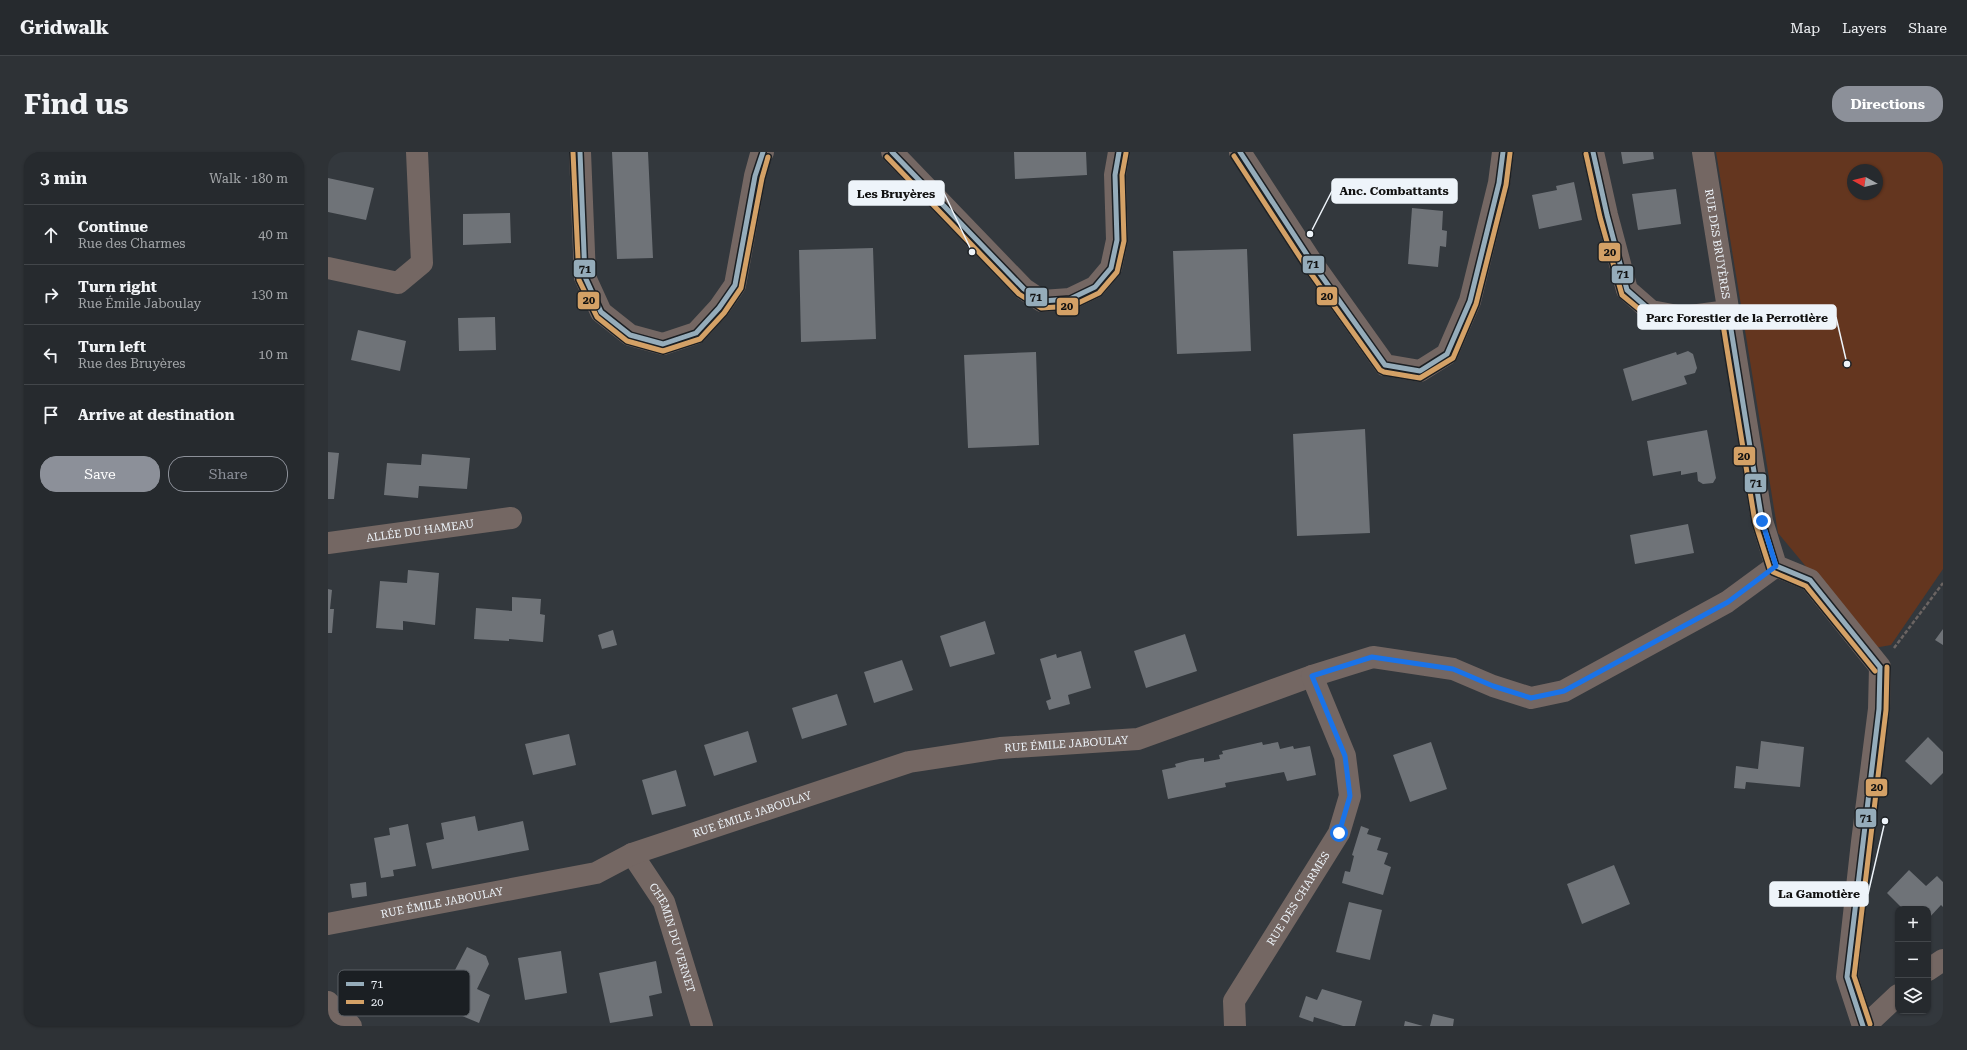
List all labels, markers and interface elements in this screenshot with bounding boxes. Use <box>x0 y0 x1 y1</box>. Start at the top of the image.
text: Gridwalk <box>20 16 109 39</box>
text: Map <box>1790 20 1820 36</box>
text: Layers <box>1842 20 1886 36</box>
text: Share <box>1908 20 1947 36</box>
button: Directions <box>1832 86 1943 122</box>
text: Find us <box>24 88 128 121</box>
north arrow <box>1847 164 1883 200</box>
text: 3 min <box>40 168 87 188</box>
text: Walk · 180 m <box>209 171 288 186</box>
callout: Anc. Combattants <box>1332 179 1457 203</box>
callout: Les Bruyères <box>849 181 944 205</box>
text: Anc. Combattants <box>1339 184 1449 198</box>
text: Les Bruyères <box>857 187 935 201</box>
street label: RUE DES BRUYÈRES <box>1702 188 1733 300</box>
text: Continue <box>78 218 148 236</box>
icon: ahead <box>40 224 62 246</box>
text: 40 m <box>258 227 288 242</box>
text: Rue des Charmes <box>78 236 186 251</box>
line badge: 20 <box>1598 242 1621 262</box>
text: 20 <box>1604 246 1616 259</box>
line badge: 71 <box>1302 255 1325 274</box>
text: 71 <box>1307 258 1319 271</box>
line badge: 71 <box>573 259 596 278</box>
text: 71 <box>579 263 591 276</box>
line badge: 71 <box>1611 265 1634 284</box>
text: 71 <box>1617 268 1629 281</box>
text: Turn right <box>78 278 157 296</box>
icon: right <box>40 284 62 306</box>
line badge: 20 <box>1316 286 1338 306</box>
text: 130 m <box>251 287 288 302</box>
line badge: 71 <box>1025 287 1048 307</box>
text: 20 <box>1321 290 1333 303</box>
line badge: 20 <box>577 291 600 310</box>
text: 71 <box>1030 291 1042 304</box>
text: 20 <box>583 294 595 307</box>
text: Rue Émile Jaboulay <box>78 296 201 311</box>
line badge: 20 <box>1056 297 1079 316</box>
text: 20 <box>1061 300 1073 313</box>
callout: Parc Forestier de la Perrotière <box>1638 305 1836 329</box>
text: Parc Forestier de la Perrotière <box>1646 311 1828 325</box>
text: Turn left <box>78 338 146 356</box>
icon: left <box>40 344 62 366</box>
text: 10 m <box>258 347 288 362</box>
text: Rue des Bruyères <box>78 356 185 371</box>
icon: arrive <box>40 404 62 426</box>
text: Arrive at destination <box>78 406 234 424</box>
line badge: 20 <box>1733 446 1756 466</box>
text: 20 <box>1738 450 1750 463</box>
button: Save <box>40 456 160 492</box>
button: Share <box>168 456 288 492</box>
line badge: 71 <box>1744 473 1767 493</box>
text: 71 <box>1750 477 1762 490</box>
route end <box>1753 512 1771 530</box>
street label: ALLÉE DU HAMEAU <box>365 517 475 544</box>
street label: RUE ÉMILE JABOULAY <box>1004 733 1129 754</box>
line badge: 20 <box>1865 778 1888 797</box>
text: 20 <box>1871 781 1883 794</box>
street label: RUE ÉMILE JABOULAY <box>691 788 814 840</box>
line badge: 71 <box>1855 808 1877 828</box>
text: 71 <box>1860 812 1872 825</box>
route start <box>1330 824 1348 842</box>
street label: RUE DES CHARMES <box>1264 849 1332 948</box>
street label: CHEMIN DU VERNET <box>647 880 698 994</box>
callout: La Gamotière <box>1770 882 1868 906</box>
street label: RUE ÉMILE JABOULAY <box>380 884 505 920</box>
text: La Gamotière <box>1778 887 1860 901</box>
map controls <box>1895 906 1931 1014</box>
button: + <box>1895 906 1931 942</box>
button: − <box>1895 942 1931 978</box>
legend <box>338 970 470 1016</box>
text: 71 <box>371 978 383 991</box>
button: layers <box>1895 978 1931 1014</box>
text: 20 <box>371 996 383 1009</box>

